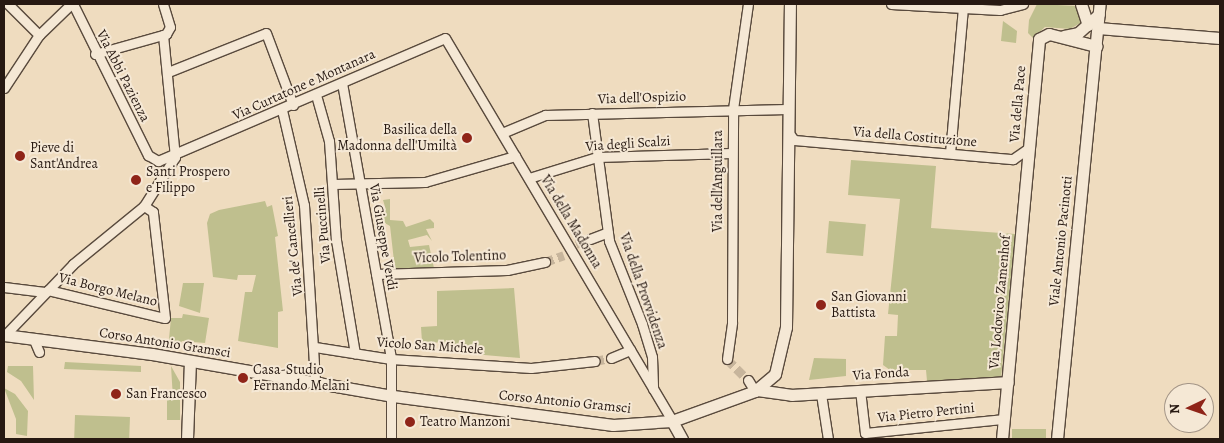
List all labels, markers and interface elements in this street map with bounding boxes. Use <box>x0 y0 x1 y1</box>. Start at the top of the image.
street label: Via Abbi Pazienza <box>93 27 153 125</box>
street label: Via Curtatone e Montanara <box>230 46 378 124</box>
street label: Via della Pace <box>1006 65 1030 143</box>
street label: Via dell'Ospizio <box>598 88 686 108</box>
place label: Basilica della Madonna dell'Umiltà <box>337 122 457 154</box>
street label: Via della Costituzione <box>852 123 978 151</box>
street label: Via dell'Anguillara <box>710 130 726 232</box>
marker: Basilica della Madonna dell'Umiltà <box>461 132 473 144</box>
street label: Via degli Scalzi <box>585 133 671 155</box>
place label: Pieve di Sant'Andrea <box>30 140 98 172</box>
marker: Pieve di Sant'Andrea <box>14 150 26 162</box>
place label: Santi Prospero e Filippo <box>146 164 230 196</box>
street label: Via della Madonna <box>537 172 605 272</box>
marker: Santi Prospero e Filippo <box>130 174 142 186</box>
street label: Viale Antonio Pacinotti <box>1046 175 1076 307</box>
street label: Via Giuseppe Verdi <box>365 182 401 292</box>
street label: Via Puccinelli <box>311 186 335 264</box>
street label: Via de' Cancellieri <box>279 195 307 297</box>
street label: Via della Provvidenza <box>615 231 671 351</box>
street label: Via Lodovico Zamenhof <box>986 234 1014 370</box>
street label: Vicolo Tolentino <box>414 247 506 267</box>
street label: Via Borgo Melano <box>57 270 159 310</box>
place label: San Giovanni Battista <box>831 289 907 322</box>
marker: San Giovanni Battista <box>815 299 827 311</box>
street label: Corso Antonio Gramsci <box>98 324 232 362</box>
street label: Vicolo San Michele <box>376 334 484 358</box>
place label: Casa-Studio Fernando Melani <box>253 362 350 394</box>
street label: Via Fonda <box>852 364 910 384</box>
marker: Casa-Studio Fernando Melani <box>237 372 249 384</box>
north arrow <box>1164 383 1214 433</box>
place label: San Francesco <box>126 386 207 402</box>
street label: Corso Antonio Gramsci <box>498 387 632 417</box>
marker: San Francesco <box>110 388 122 400</box>
street label: Via Pietro Pertini <box>877 400 975 426</box>
text: N <box>1165 403 1184 414</box>
place label: Teatro Manzoni <box>420 414 510 430</box>
marker: Teatro Manzoni <box>404 416 416 428</box>

